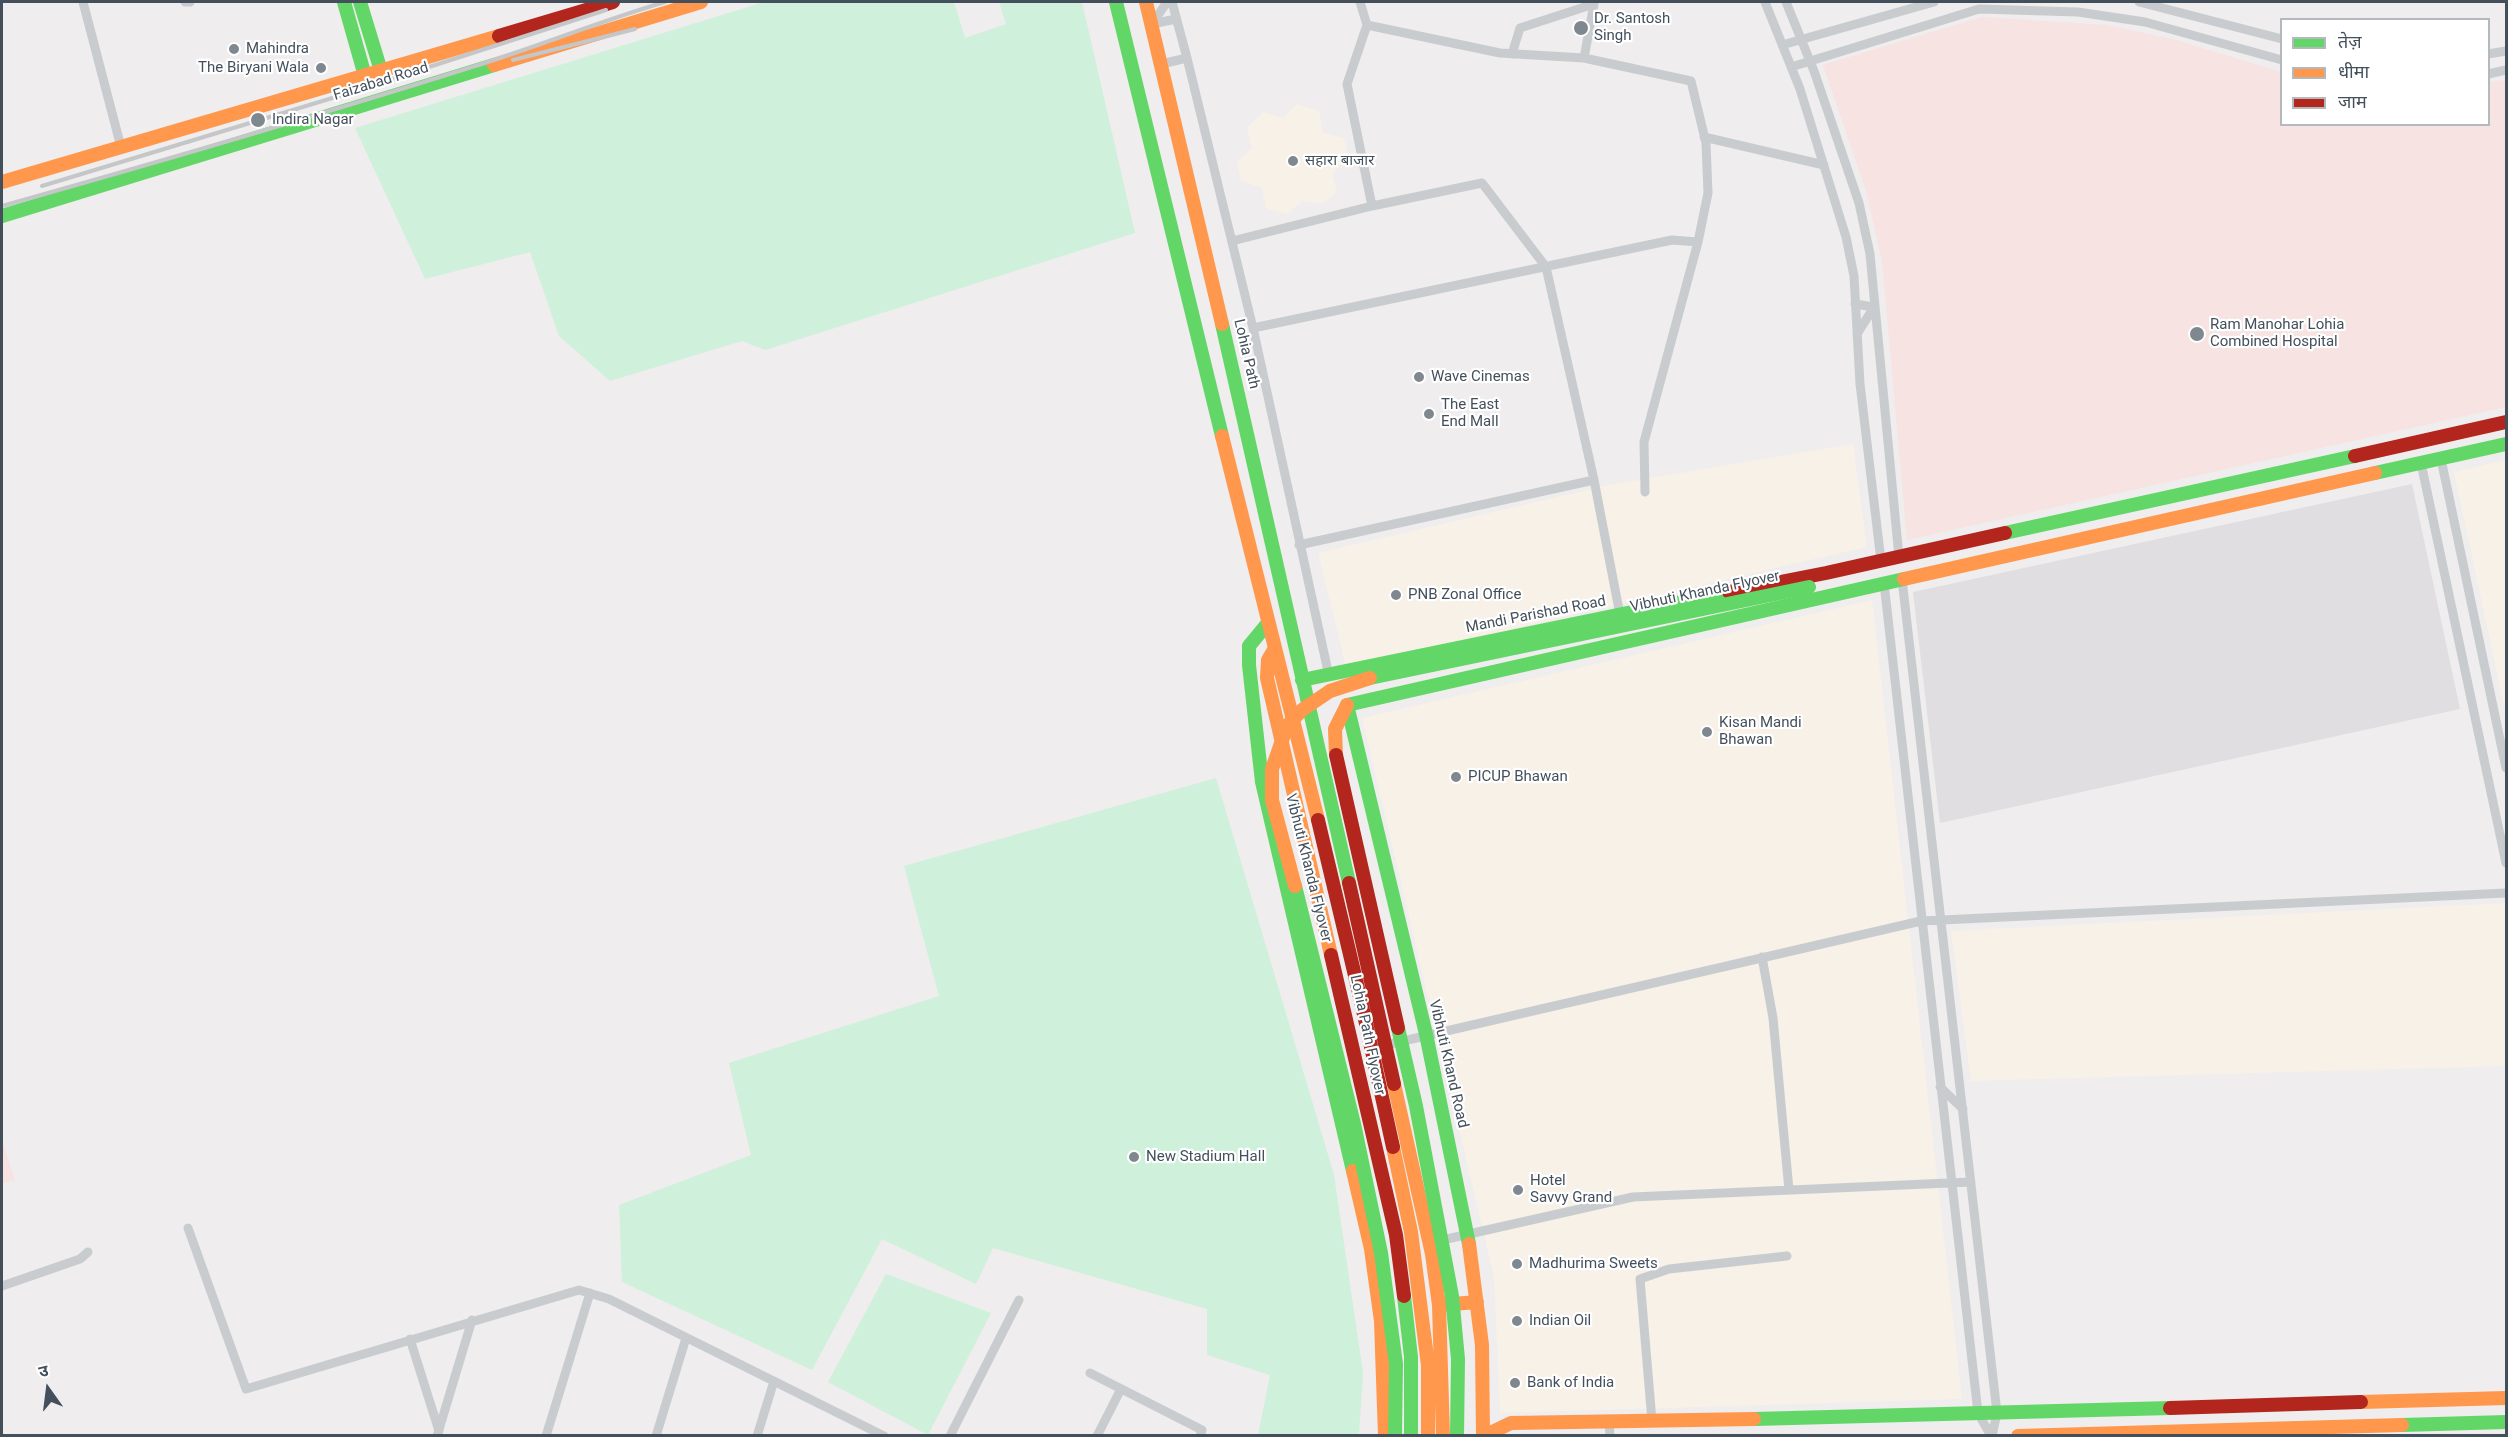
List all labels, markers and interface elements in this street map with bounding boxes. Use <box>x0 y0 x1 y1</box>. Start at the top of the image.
place label: Dr. Santosh Singh <box>1594 10 1670 45</box>
legend <box>2280 18 2490 126</box>
marker: Dr. Santosh Singh <box>1572 19 1590 37</box>
text: तेज़ <box>2338 31 2362 52</box>
place label: Mahindra <box>246 40 309 58</box>
marker: Mahindra <box>227 42 241 56</box>
place label: The Biryani Wala <box>198 59 309 77</box>
street label: Faizabad Road <box>331 59 431 105</box>
marker: The Biryani Wala <box>314 61 328 75</box>
text: धीमा <box>2338 61 2369 82</box>
text: जाम <box>2338 91 2367 112</box>
marker: Indira Nagar <box>249 111 267 129</box>
place label: Indira Nagar <box>272 111 354 129</box>
place label: सहारा बाजार <box>1305 152 1374 170</box>
marker: सहारा बाजार <box>1286 154 1300 168</box>
place label: Ram Manohar Lohia Combined Hospital <box>2210 316 2344 351</box>
street label: Lohia Path <box>1229 317 1263 391</box>
marker: Ram Manohar Lohia Combined Hospital <box>2188 325 2206 343</box>
place label: Wave Cinemas <box>1431 368 1530 386</box>
marker: Wave Cinemas <box>1412 370 1426 384</box>
place label: The East End Mall <box>1441 396 1499 431</box>
marker: The East End Mall <box>1422 407 1436 421</box>
street label: Vibhuti Khanda Flyover <box>1629 567 1781 617</box>
place label: PNB Zonal Office <box>1408 586 1521 604</box>
marker: PNB Zonal Office <box>1389 588 1403 602</box>
street label: Mandi Parishad Road <box>1464 593 1608 637</box>
place label: Kisan Mandi Bhawan <box>1719 714 1802 749</box>
marker: Kisan Mandi Bhawan <box>1700 725 1714 739</box>
place label: PICUP Bhawan <box>1468 768 1568 786</box>
marker: PICUP Bhawan <box>1449 770 1463 784</box>
street label: Vibhuti Khanda Flyover <box>1281 792 1335 944</box>
street label: Lohia Path Flyover <box>1345 973 1389 1097</box>
street label: Vibhuti Khand Road <box>1424 998 1472 1130</box>
place label: New Stadium Hall <box>1146 1148 1265 1166</box>
marker: New Stadium Hall <box>1127 1150 1141 1164</box>
place label: Hotel Savvy Grand <box>1530 1172 1612 1207</box>
marker: Hotel Savvy Grand <box>1511 1183 1525 1197</box>
place label: Madhurima Sweets <box>1529 1255 1658 1273</box>
marker: Madhurima Sweets <box>1510 1257 1524 1271</box>
place label: Indian Oil <box>1529 1312 1591 1330</box>
marker: Indian Oil <box>1510 1314 1524 1328</box>
north arrow <box>18 1359 78 1419</box>
text: उ <box>37 1361 50 1381</box>
place label: Bank of India <box>1527 1374 1614 1392</box>
marker: Bank of India <box>1508 1376 1522 1390</box>

